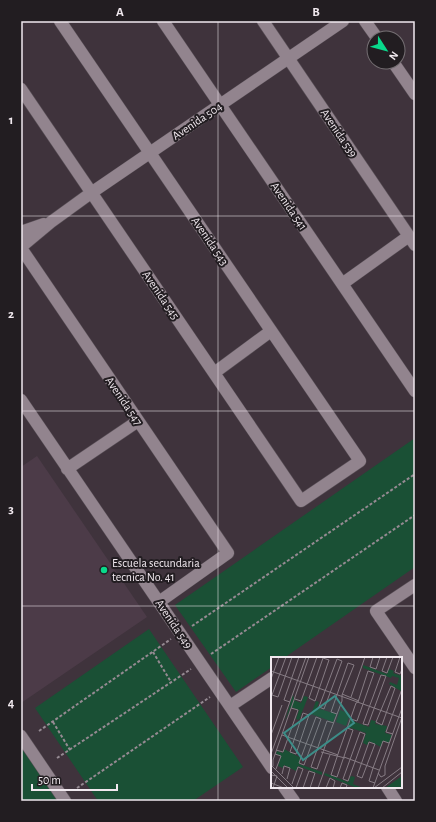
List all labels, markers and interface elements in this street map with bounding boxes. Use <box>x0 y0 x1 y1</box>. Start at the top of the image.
text: A <box>116 6 124 19</box>
text: B <box>312 6 320 19</box>
north arrow <box>366 30 406 70</box>
text: N <box>387 49 400 62</box>
street label: Avenida 504 <box>170 100 224 142</box>
street label: Avenida 539 <box>318 107 360 160</box>
text: 1 <box>9 114 13 127</box>
street label: Avenida 541 <box>269 180 309 232</box>
street label: Avenida 543 <box>189 215 231 267</box>
street label: Avenida 545 <box>140 269 182 321</box>
text: 2 <box>8 308 14 321</box>
street label: Avenida 547 <box>103 375 145 427</box>
text: 3 <box>8 503 14 516</box>
place label: Escuela secundaria tecnica No. 41 <box>112 557 200 583</box>
marker: Escuela secundaria tecnica No. 41 <box>99 565 109 575</box>
street label: Avenida 549 <box>153 597 195 651</box>
inset map <box>271 657 402 788</box>
text: 4 <box>8 697 15 710</box>
scale bar <box>32 766 117 792</box>
text: 50 m <box>38 774 61 786</box>

